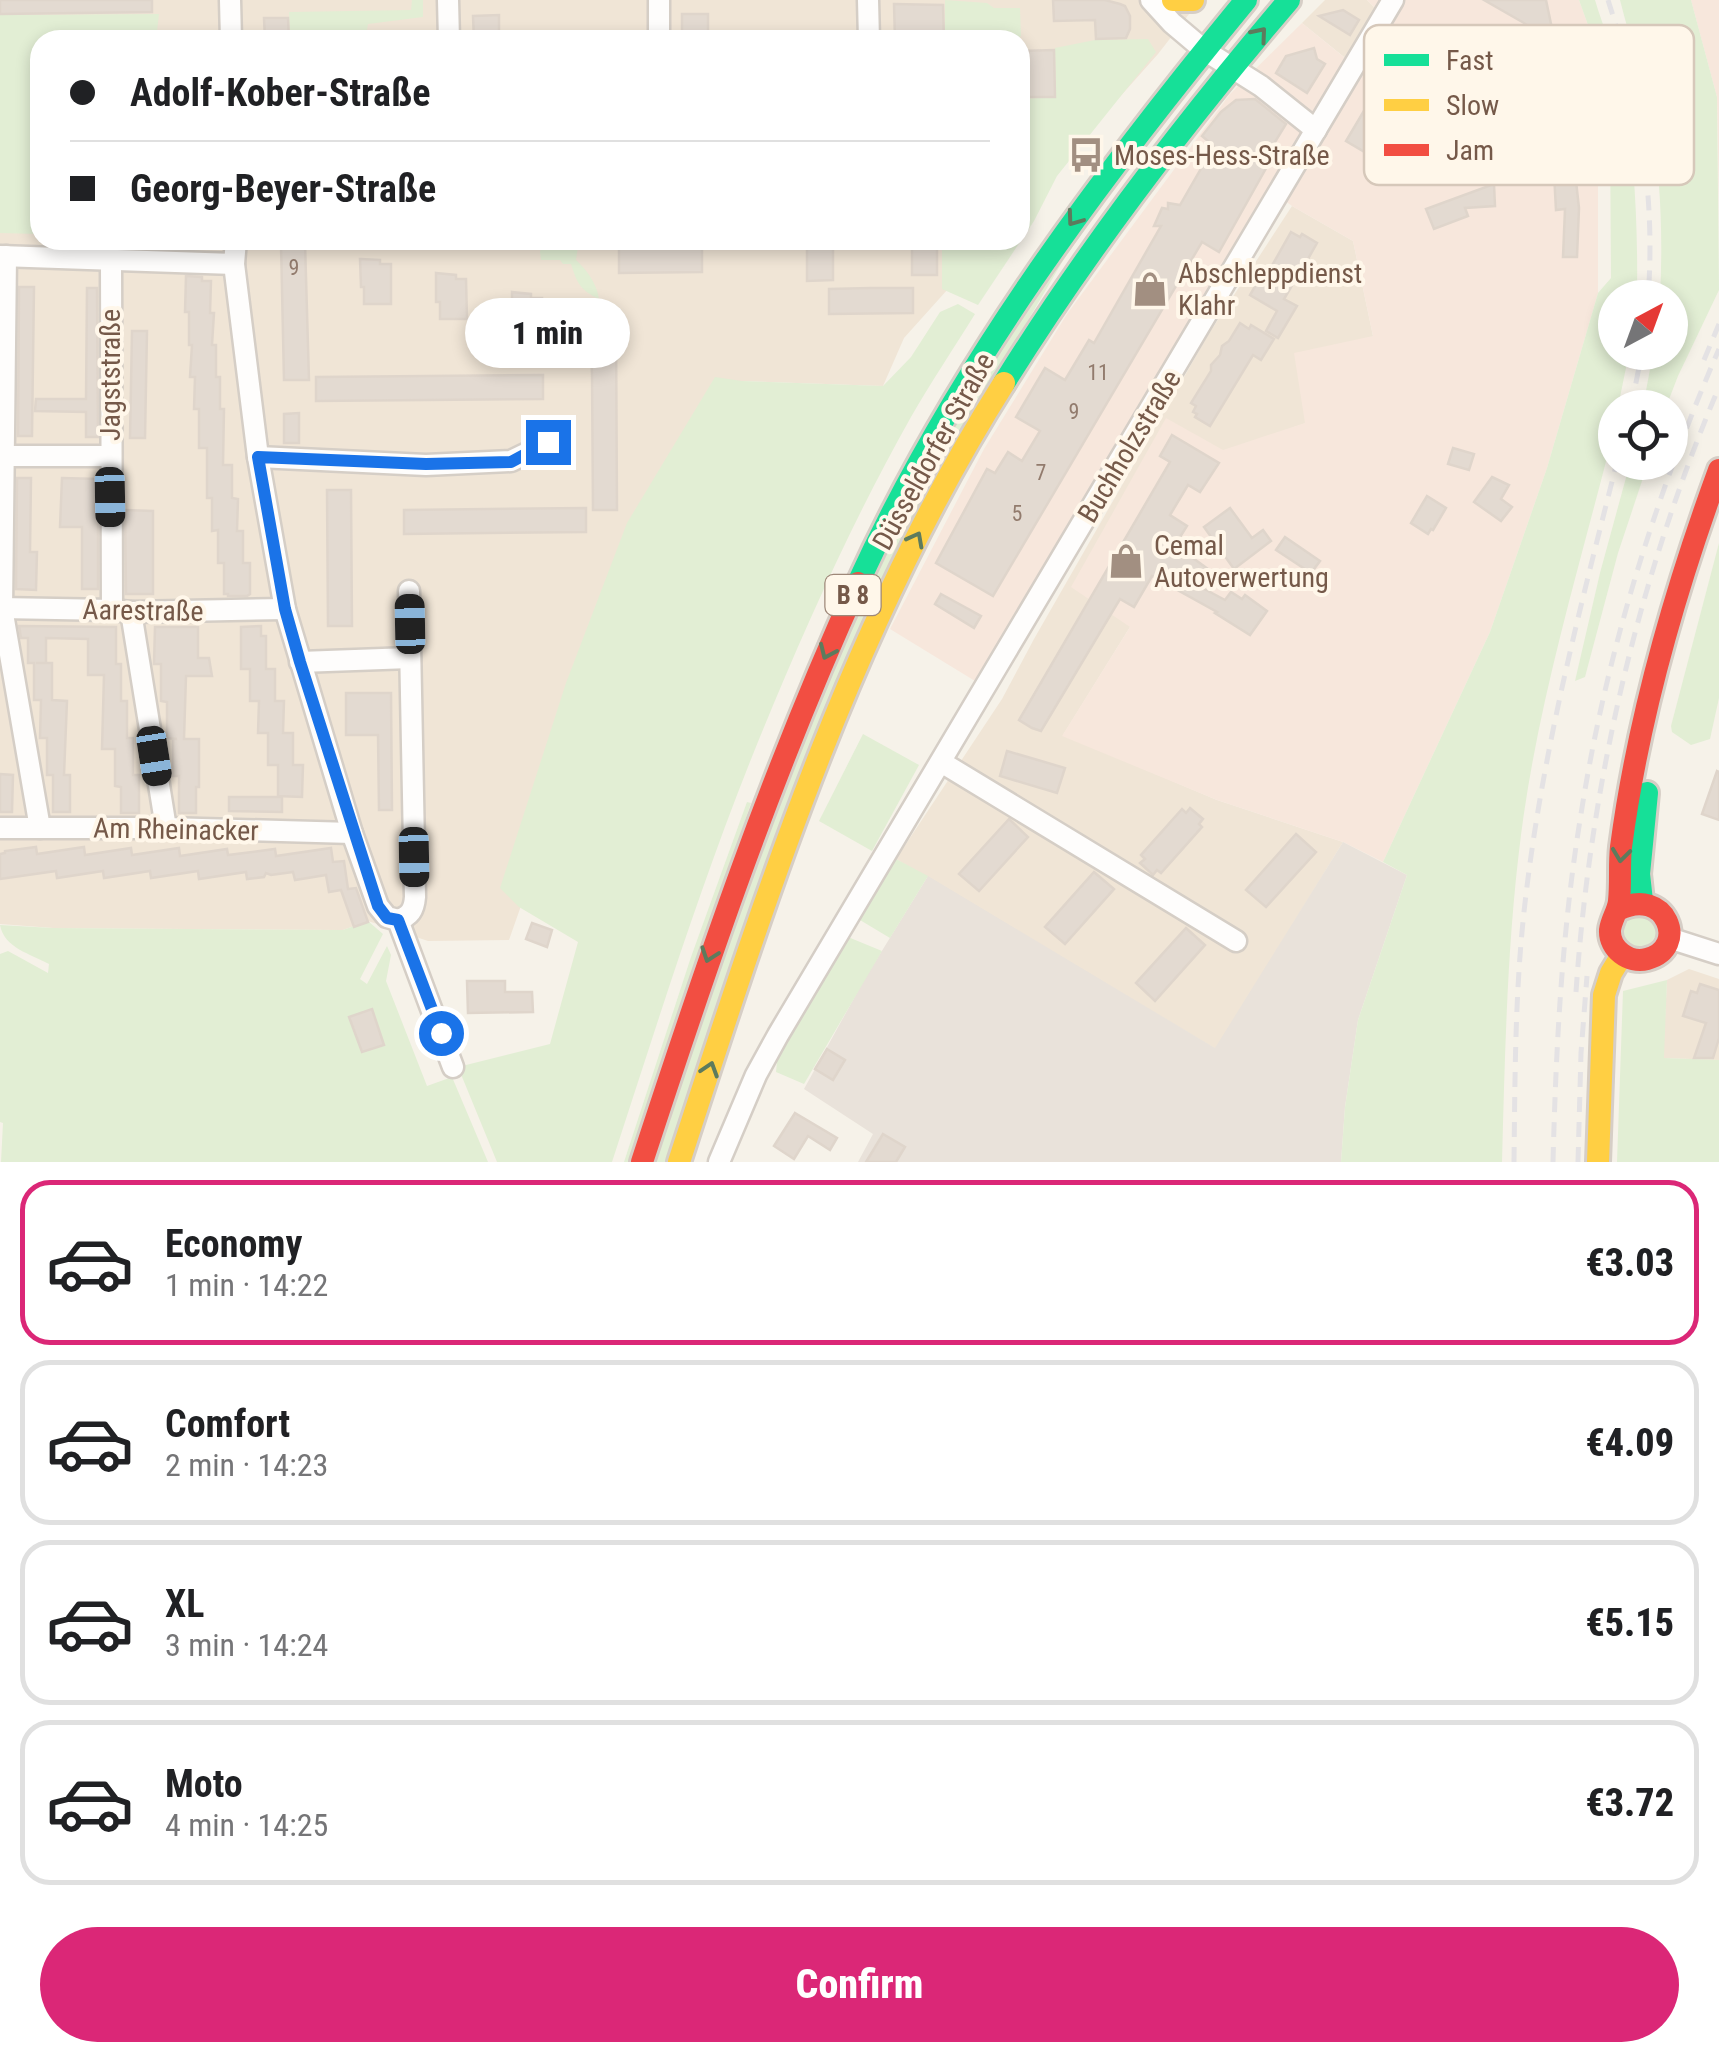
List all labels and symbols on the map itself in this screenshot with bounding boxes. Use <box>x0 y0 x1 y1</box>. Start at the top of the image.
legend <box>1364 25 1694 185</box>
one-way arrow <box>1248 27 1266 45</box>
text: Fast <box>1446 44 1493 77</box>
text: Slow <box>1446 89 1499 122</box>
text: Jam <box>1446 134 1494 167</box>
bus stop icon: Moses-Hess-Straße <box>1067 136 1105 174</box>
place label: Moses-Hess-Straße <box>1114 139 1330 172</box>
one-way arrow <box>1068 208 1085 226</box>
house number: 9 <box>289 255 299 280</box>
place label: Abschleppdienst Klahr <box>1178 257 1362 322</box>
shop icon: Abschleppdienst Klahr <box>1131 270 1169 308</box>
north arrow <box>1598 280 1688 370</box>
callout: 1 min <box>466 297 630 367</box>
street label: Jagststraße <box>94 309 127 441</box>
street label: Düsseldorfer Straße <box>866 347 1001 555</box>
house number: 11 <box>1087 360 1109 385</box>
street label: Buchholzstraße <box>1071 364 1188 528</box>
house number: 9 <box>1069 399 1079 424</box>
route end <box>526 420 571 465</box>
house number: 7 <box>1036 460 1046 485</box>
car <box>94 467 126 527</box>
house number: 5 <box>1012 501 1022 526</box>
place label: Cemal Autoverwertung <box>1154 529 1329 594</box>
one-way arrow <box>904 531 923 549</box>
shop icon: Cemal Autoverwertung <box>1107 542 1145 580</box>
road number: B 8 <box>826 575 880 615</box>
street label: Aarestraße <box>82 593 204 628</box>
car <box>394 594 426 654</box>
one-way arrow <box>819 642 839 660</box>
car <box>134 724 174 788</box>
street label: Am Rheinacker <box>93 812 259 847</box>
car <box>398 827 430 887</box>
one-way arrow <box>1611 847 1632 863</box>
one-way arrow <box>701 946 721 963</box>
route start <box>419 1011 464 1056</box>
one-way arrow <box>698 1062 718 1079</box>

